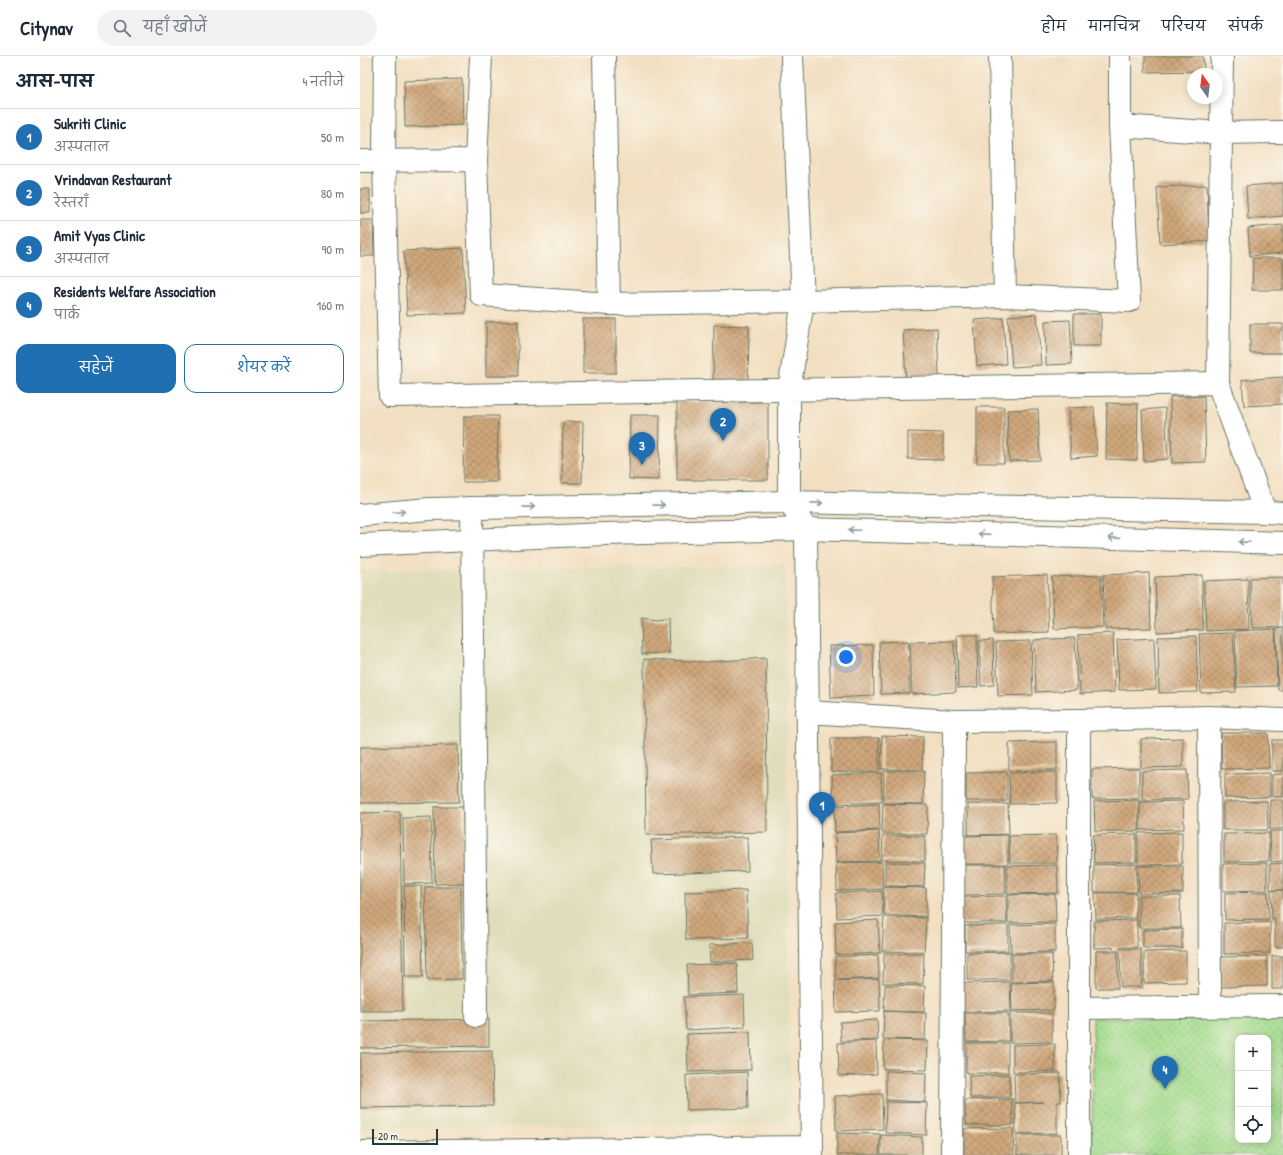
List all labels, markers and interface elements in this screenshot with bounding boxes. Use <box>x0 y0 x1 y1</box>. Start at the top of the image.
search box <box>97 10 377 46</box>
text: Citynav <box>20 15 73 41</box>
text: यहाँ खोजें <box>143 16 207 37</box>
text: होम <box>1042 16 1066 35</box>
text: मानचित्र <box>1088 16 1140 35</box>
text: परिचय <box>1162 16 1206 35</box>
text: संपर्क <box>1228 16 1263 35</box>
icon: search <box>111 17 133 39</box>
north arrow <box>1187 68 1223 104</box>
text: आस-पास <box>16 69 94 92</box>
text: 4 नतीजे <box>302 72 344 90</box>
text: Sukriti Clinic <box>54 113 126 134</box>
text: 1 <box>27 128 31 146</box>
text: 50 m <box>321 128 344 146</box>
text: अस्पताल <box>54 137 109 155</box>
text: Vrindavan Restaurant <box>54 169 171 190</box>
text: 2 <box>26 184 32 202</box>
text: 80 m <box>321 184 344 202</box>
text: रेस्तराँ <box>54 193 89 211</box>
text: Amit Vyas Clinic <box>54 225 145 246</box>
text: 3 <box>26 240 32 258</box>
text: 90 m <box>322 240 344 258</box>
text: अस्पताल <box>54 249 109 267</box>
text: Residents Welfare Association <box>54 281 216 302</box>
text: 4 <box>27 296 31 314</box>
text: 160 m <box>316 296 344 314</box>
text: पार्क <box>54 305 80 323</box>
button: सहेजें <box>16 344 176 393</box>
button: शेयर करें <box>184 344 344 393</box>
pin: 2 <box>710 408 736 441</box>
pin: 3 <box>629 432 655 465</box>
one-way arrow <box>810 499 823 507</box>
one-way arrow <box>652 501 665 508</box>
one-way arrow <box>522 503 535 511</box>
one-way arrow <box>392 508 405 515</box>
one-way arrow <box>848 526 861 534</box>
one-way arrow <box>978 530 991 538</box>
one-way arrow <box>1108 534 1121 542</box>
one-way arrow <box>1238 538 1251 546</box>
your location <box>836 647 856 667</box>
pin: 1 <box>809 792 835 825</box>
map controls <box>1235 1035 1271 1143</box>
button: + <box>1235 1035 1271 1071</box>
pin: 4 <box>1152 1056 1178 1089</box>
button: − <box>1235 1071 1271 1107</box>
button: locate <box>1235 1107 1271 1143</box>
scale bar <box>372 1127 438 1146</box>
text: 20 m <box>378 1129 398 1143</box>

